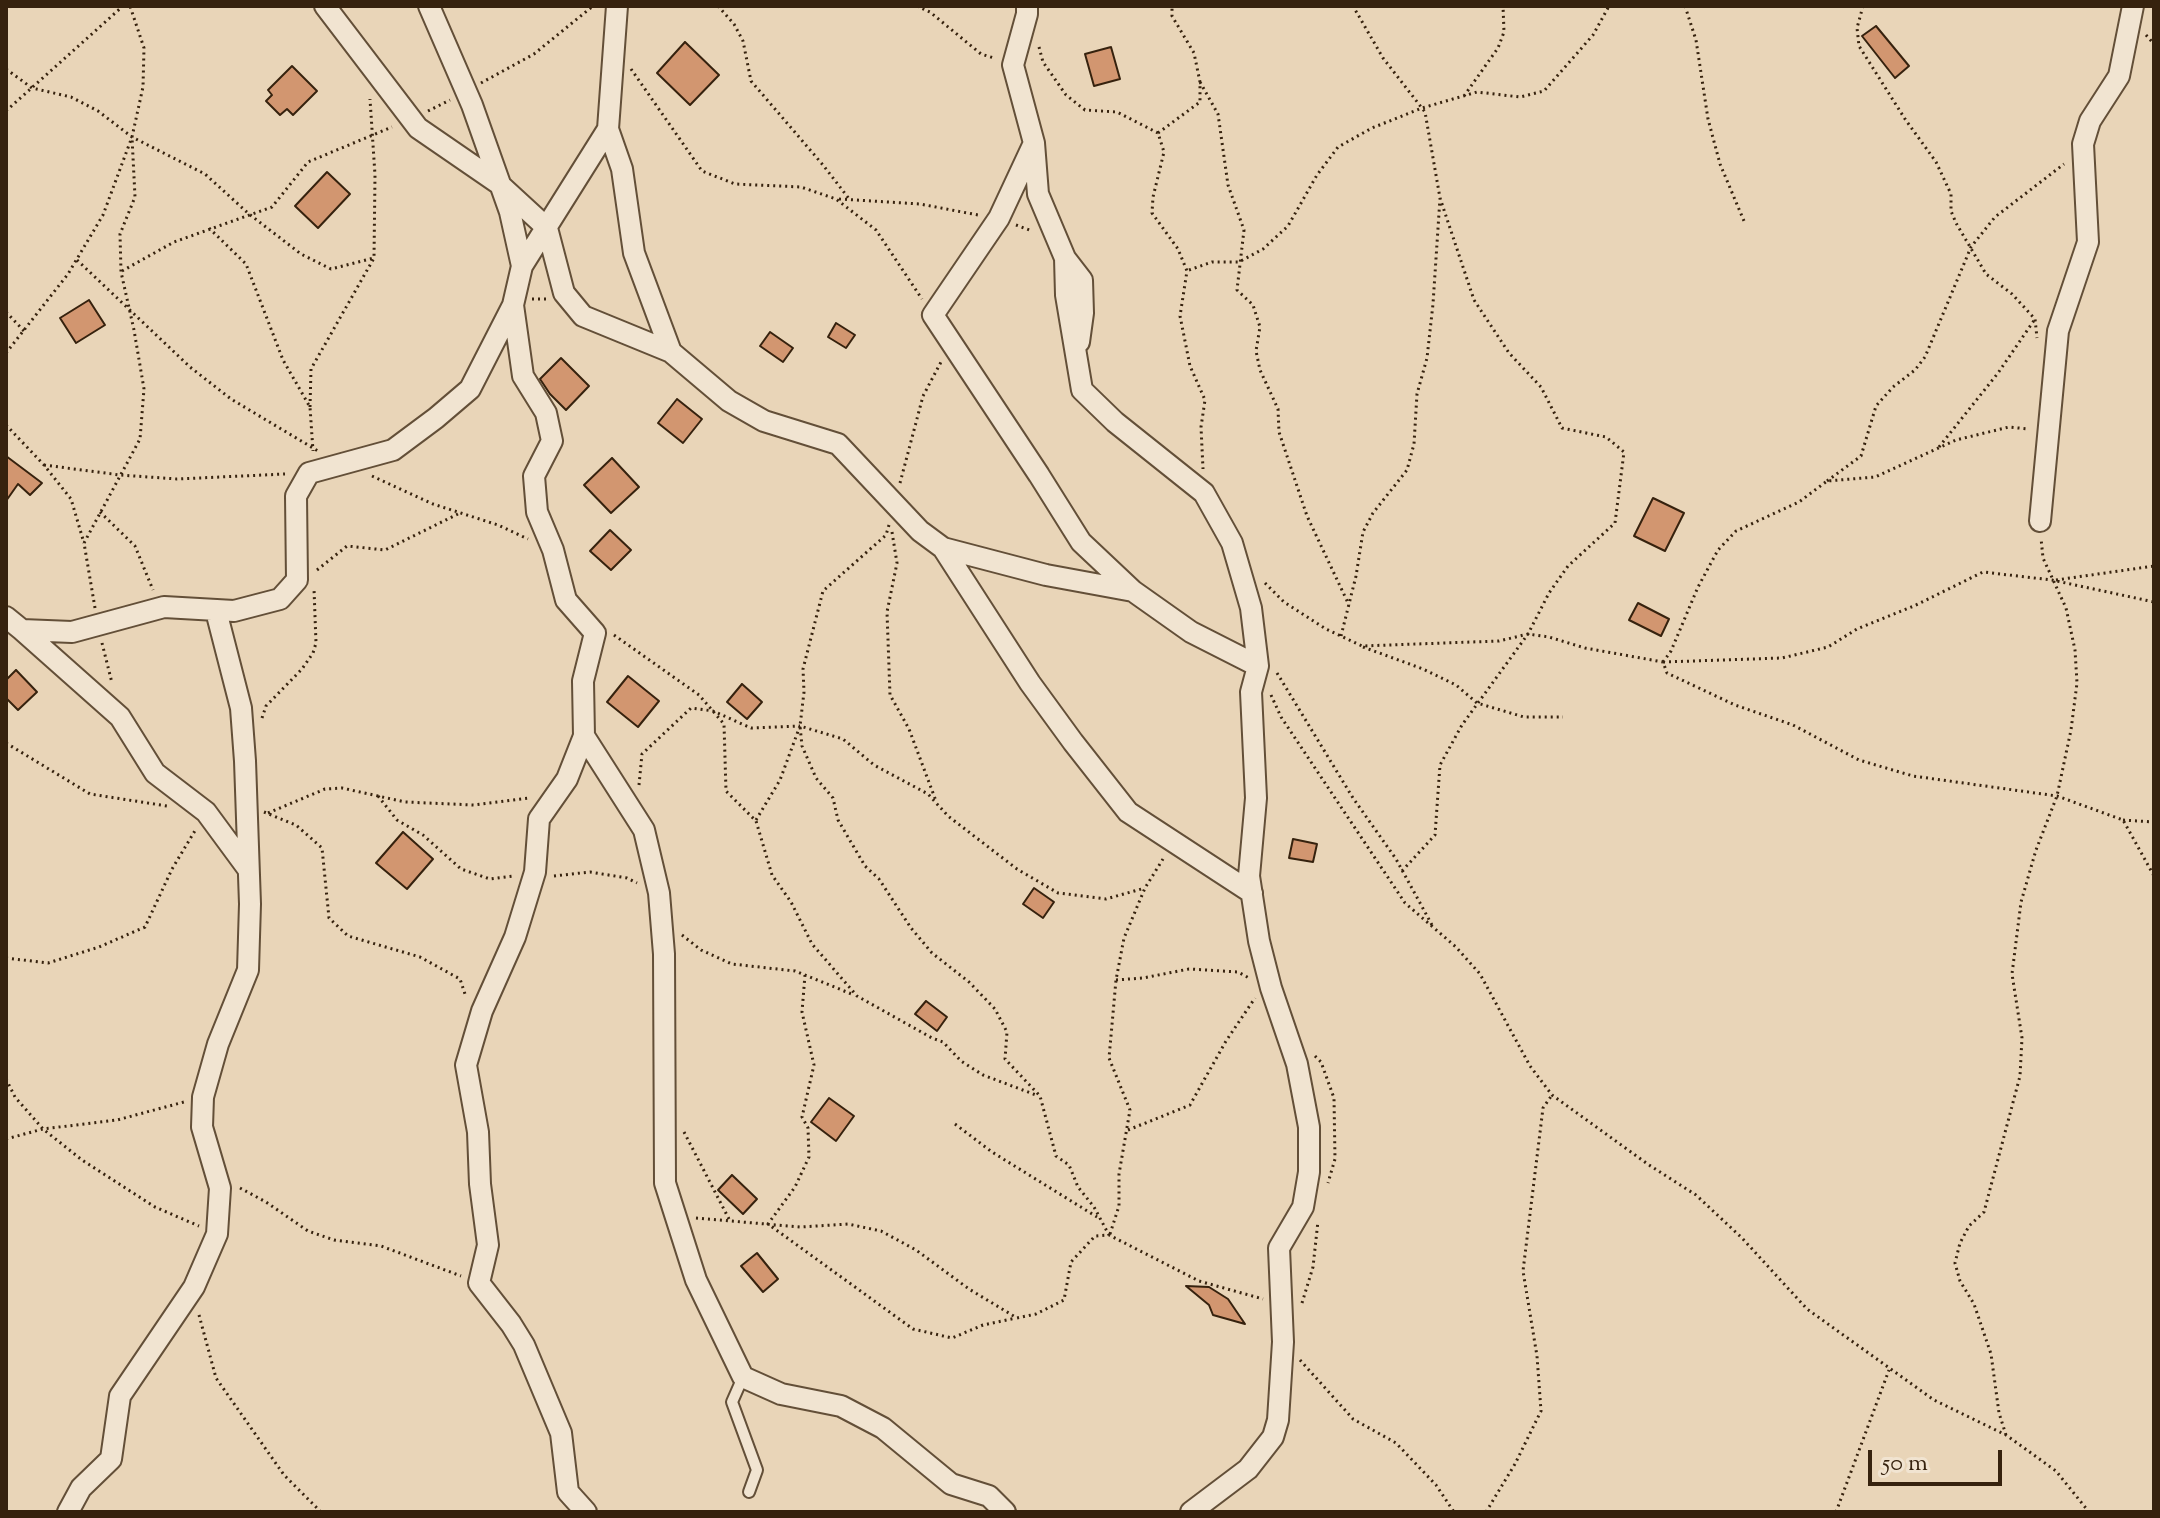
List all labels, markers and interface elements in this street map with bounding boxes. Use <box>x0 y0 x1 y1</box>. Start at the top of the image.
scale bar <box>1872 1434 2006 1484</box>
text: 50 m <box>1882 1447 1928 1481</box>

